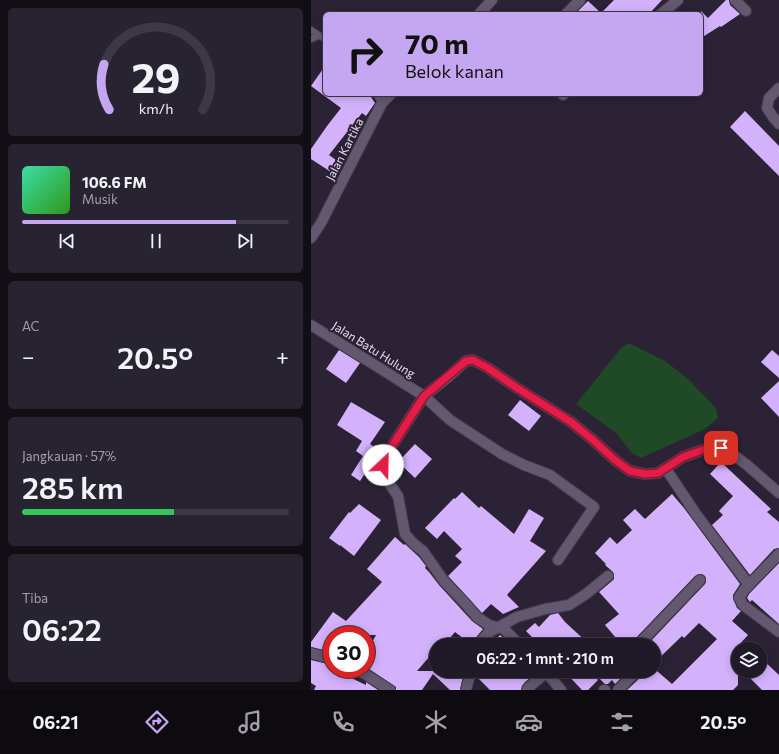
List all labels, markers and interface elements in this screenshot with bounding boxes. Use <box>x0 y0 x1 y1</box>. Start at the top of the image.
text: 70 m <box>405 26 469 60</box>
icon: right <box>339 28 391 80</box>
text: 29 <box>131 51 180 102</box>
text: Belok kanan <box>405 60 504 82</box>
text: km/h <box>138 99 173 117</box>
street label: Jalan Kartika <box>322 115 367 183</box>
text: 106.6 FM <box>82 173 147 191</box>
text: Musik <box>82 191 118 207</box>
icon: previous <box>56 230 78 252</box>
icon: pause <box>145 230 167 252</box>
icon: next <box>234 230 256 252</box>
text: AC <box>22 318 40 334</box>
street label: Jalan Batu Hulung <box>329 318 418 381</box>
text: 20.5° <box>117 338 193 375</box>
text: − <box>22 343 35 370</box>
text: + <box>276 343 289 370</box>
pin <box>704 431 738 465</box>
icon: arrive <box>710 437 732 459</box>
position arrow <box>362 444 404 486</box>
text: Jangkauan · 57% <box>22 448 116 464</box>
text: 285 km <box>22 468 123 505</box>
text: Tiba <box>22 590 48 606</box>
text: 06:22 <box>22 610 102 647</box>
speed limit sign: 30 <box>323 626 375 678</box>
map controls <box>731 642 767 678</box>
button: layers <box>731 642 767 678</box>
text: 06:22 · 1 mnt · 210 m <box>476 649 614 667</box>
icon: directions <box>143 708 171 736</box>
icon: music <box>236 708 264 736</box>
icon: phone <box>329 708 357 736</box>
icon: climate <box>422 708 450 736</box>
icon: car <box>515 708 543 736</box>
icon: filters <box>608 708 636 736</box>
text: 06:21 <box>32 711 79 733</box>
text: 20.5° <box>700 711 747 733</box>

